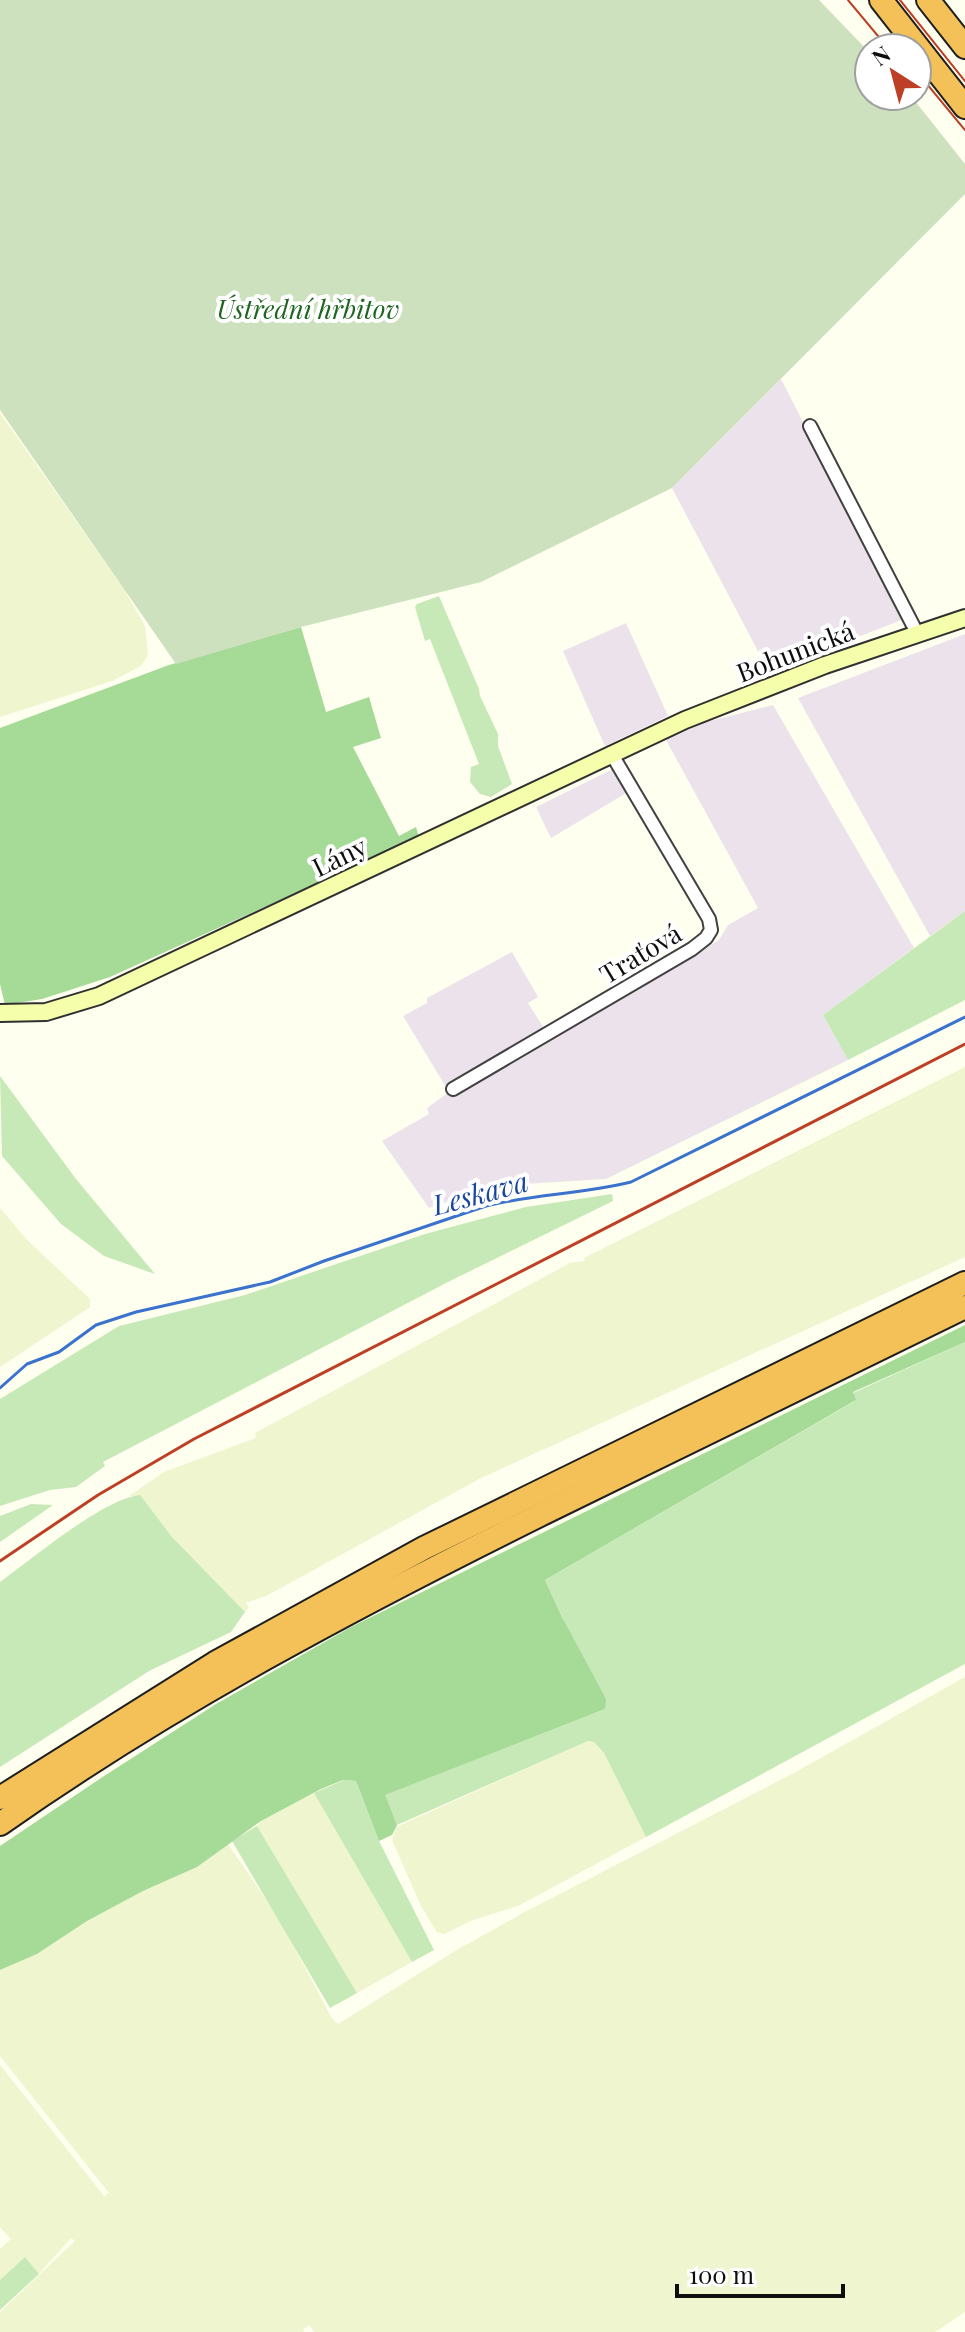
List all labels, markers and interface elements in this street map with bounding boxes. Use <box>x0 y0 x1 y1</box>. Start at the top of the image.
north arrow <box>853 32 933 112</box>
text: N <box>865 38 896 72</box>
park label: Ústřední hřbitov <box>217 291 399 326</box>
street label: Bohunická <box>731 613 859 689</box>
street label: Lány <box>306 828 372 884</box>
street label: Traťová <box>593 915 687 991</box>
water label: Leskava <box>427 1161 532 1223</box>
scale bar <box>677 2248 843 2298</box>
text: 100 m <box>689 2258 754 2290</box>

